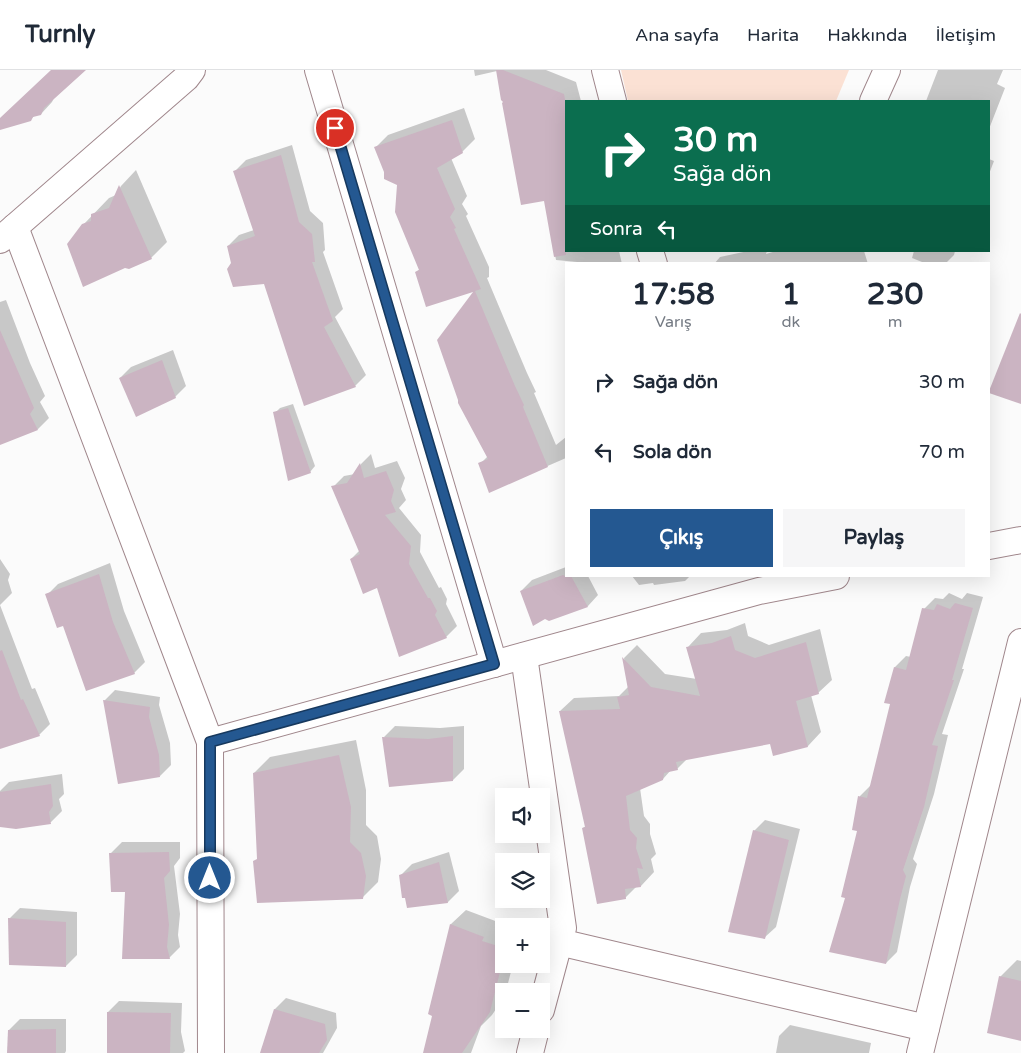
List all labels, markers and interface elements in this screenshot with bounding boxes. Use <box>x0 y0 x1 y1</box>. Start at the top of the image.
text: Turnly <box>25 20 95 49</box>
text: Ana sayfa <box>635 24 719 46</box>
text: Harita <box>747 24 799 46</box>
text: Hakkında <box>827 24 907 46</box>
text: İletişim <box>935 24 996 46</box>
pin <box>314 107 356 149</box>
icon: arrive <box>321 114 349 142</box>
text: 30 m <box>673 119 758 161</box>
icon: right <box>590 120 655 185</box>
text: Sağa dön <box>673 161 772 187</box>
icon: left <box>653 215 681 243</box>
text: Sonra <box>590 218 643 240</box>
text: 17:58 <box>632 276 715 313</box>
text: 1 <box>781 276 800 313</box>
text: 230 <box>867 276 923 313</box>
text: Varış <box>655 312 692 332</box>
text: dk <box>781 312 800 332</box>
text: m <box>888 312 902 332</box>
icon: right <box>590 368 618 396</box>
text: Sağa dön <box>633 371 718 393</box>
text: 30 m <box>919 371 965 393</box>
icon: left <box>590 438 618 466</box>
text: Sola dön <box>633 441 712 463</box>
text: 70 m <box>919 441 965 463</box>
button: Çıkış <box>590 509 773 567</box>
button: Paylaş <box>783 509 965 567</box>
map controls <box>495 788 550 1038</box>
button: sound <box>495 788 550 843</box>
position arrow <box>183 851 235 903</box>
button: layers <box>495 853 550 908</box>
button: + <box>495 918 550 973</box>
button: − <box>495 983 550 1038</box>

